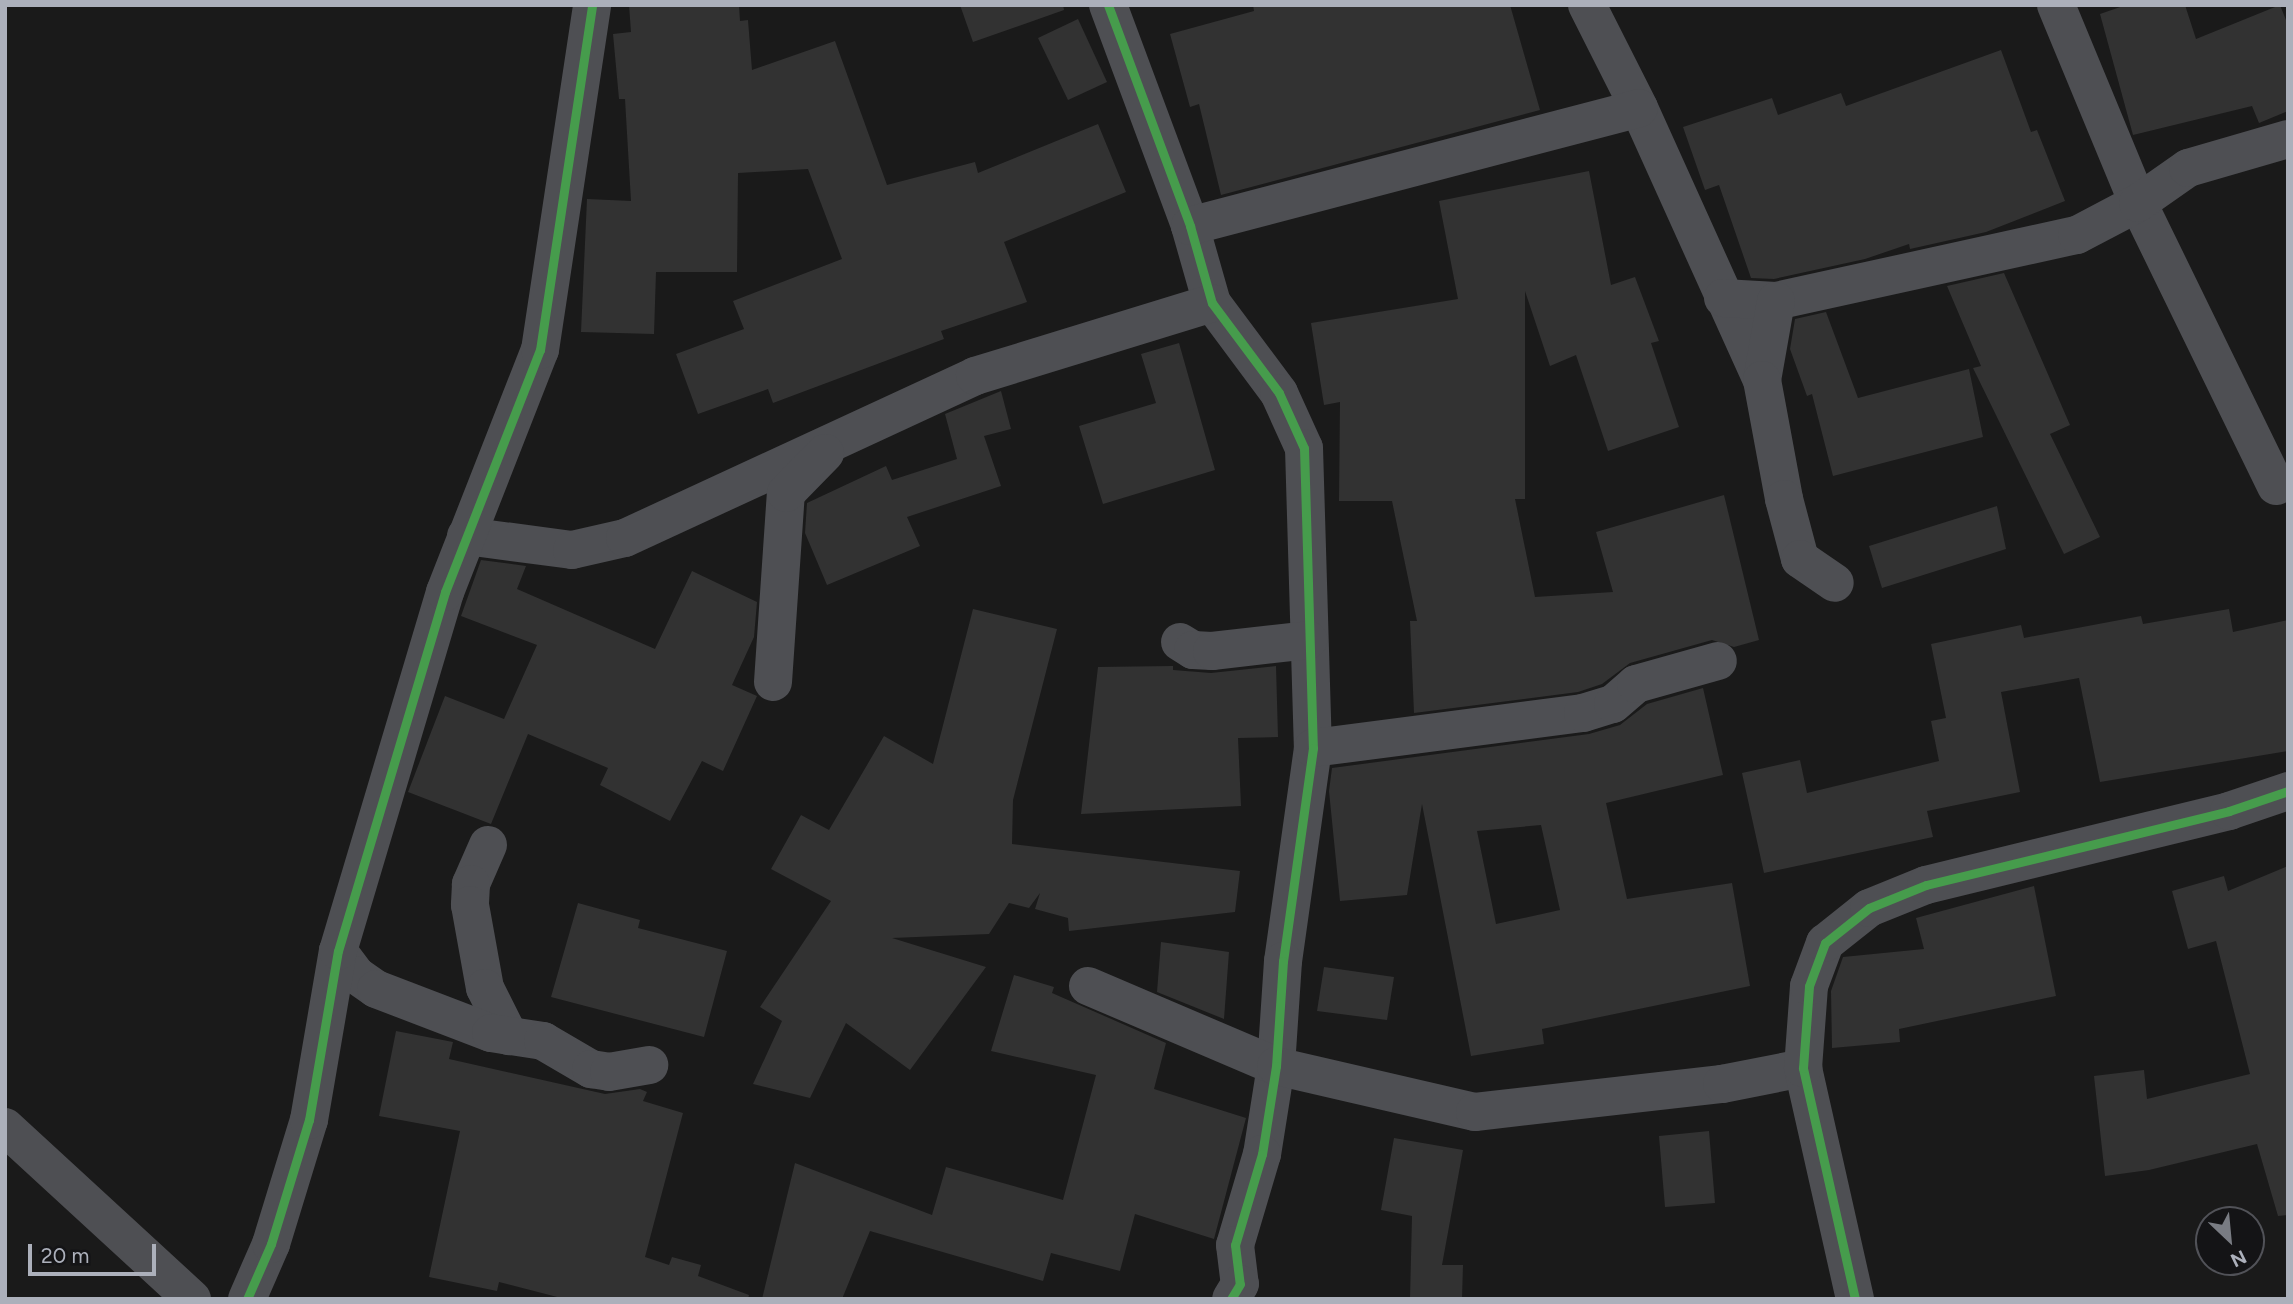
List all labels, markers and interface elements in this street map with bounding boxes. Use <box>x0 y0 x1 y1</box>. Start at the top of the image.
north arrow <box>2195 1206 2265 1276</box>
scale bar <box>32 1230 159 1274</box>
text: 20 m <box>41 1243 89 1268</box>
text: N <box>2227 1245 2250 1272</box>

